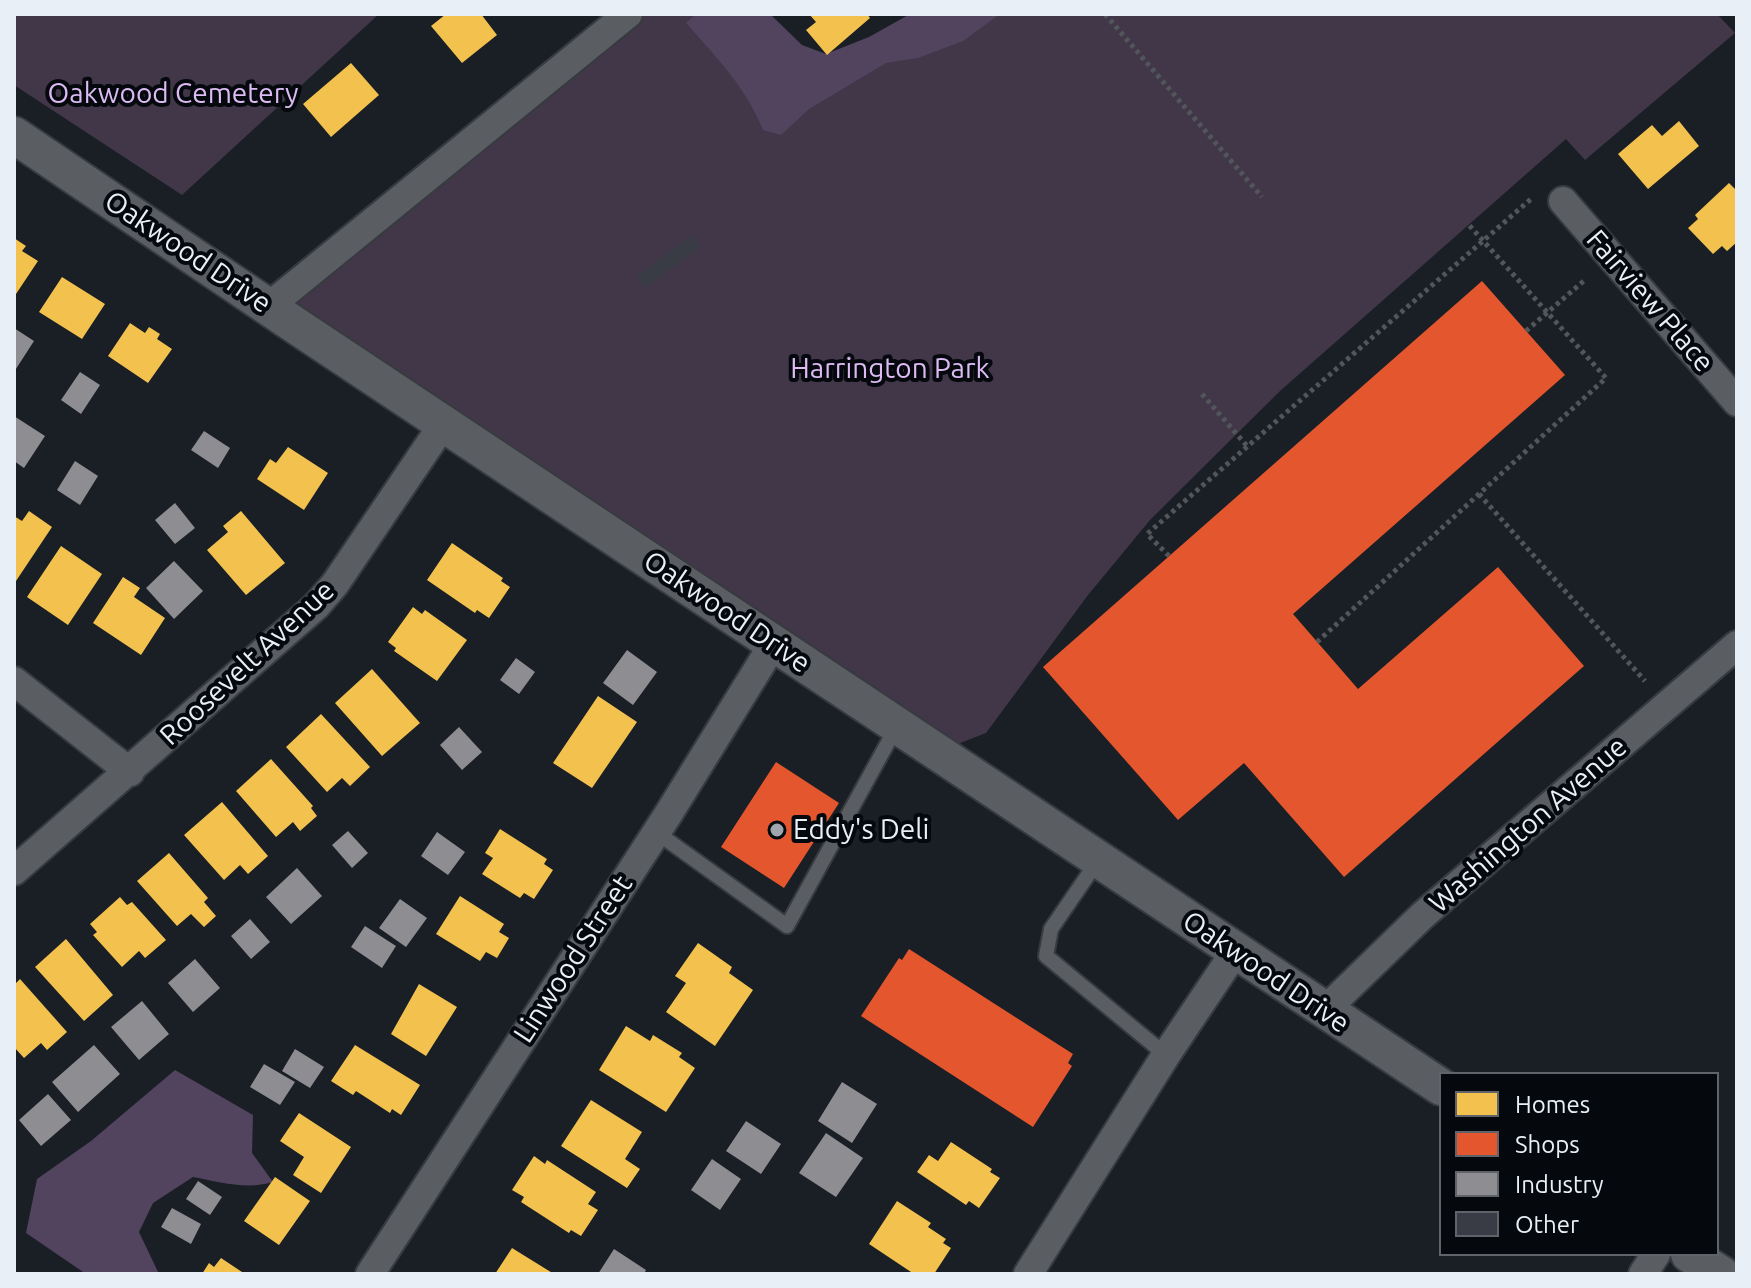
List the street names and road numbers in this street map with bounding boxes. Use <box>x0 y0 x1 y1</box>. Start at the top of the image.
street label: Oakwood Drive <box>98 184 278 320</box>
street label: Fairview Place <box>1579 223 1721 379</box>
street label: Oakwood Drive <box>637 544 817 680</box>
street label: Roosevelt Avenue <box>153 574 341 752</box>
street label: Washington Avenue <box>1422 730 1634 920</box>
street label: Linwood Street <box>507 869 639 1049</box>
street label: Oakwood Drive <box>1176 904 1356 1040</box>

